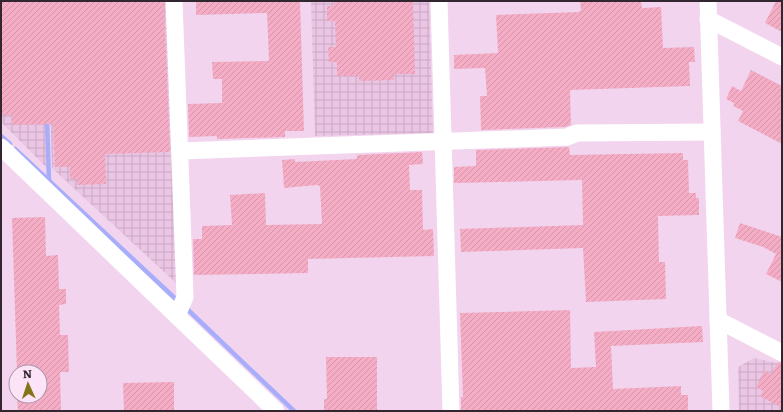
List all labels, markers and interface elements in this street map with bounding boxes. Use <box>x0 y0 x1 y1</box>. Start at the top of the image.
north arrow <box>8 364 48 404</box>
text: N <box>22 365 32 381</box>

